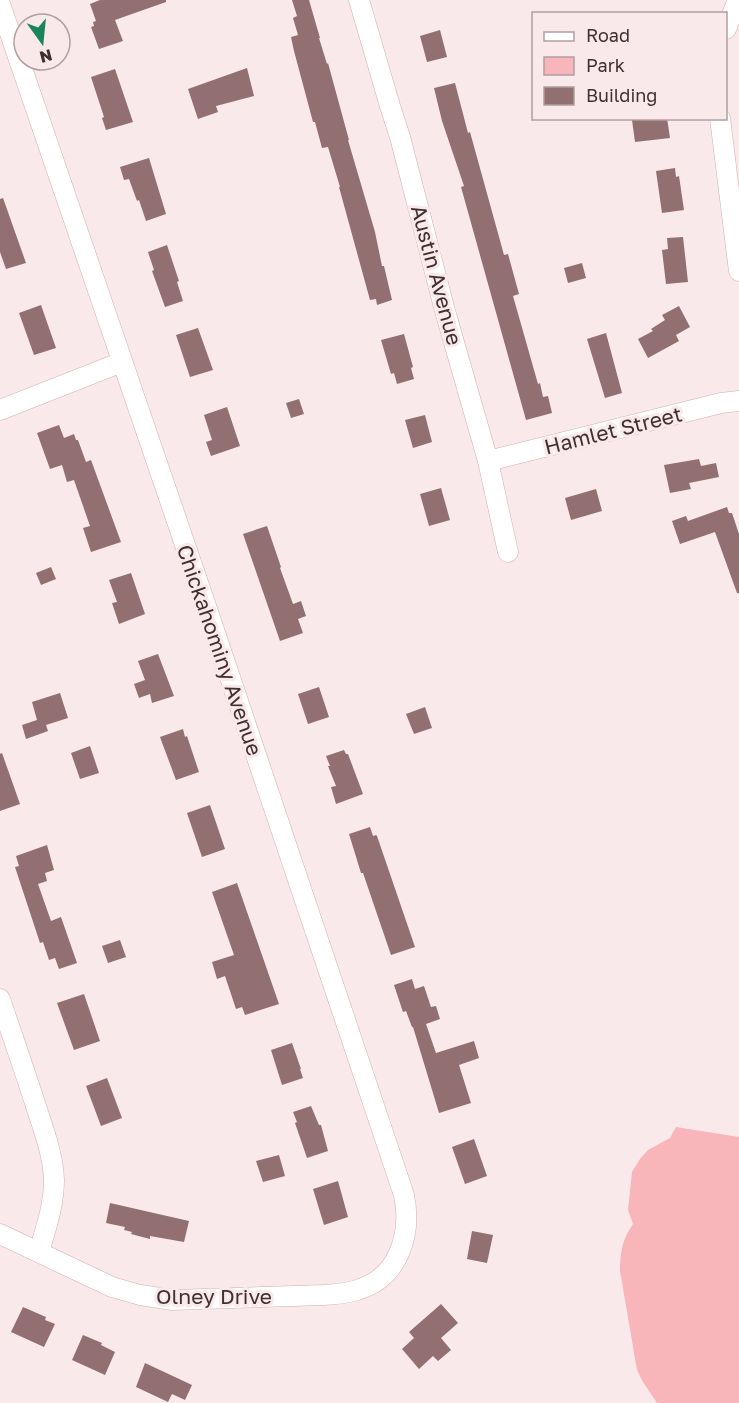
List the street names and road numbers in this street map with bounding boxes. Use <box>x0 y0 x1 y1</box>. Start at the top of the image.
street label: Austin Avenue <box>406 202 468 348</box>
street label: Hamlet Street <box>541 400 685 460</box>
street label: Chickahominy Avenue <box>172 541 268 759</box>
street label: Olney Drive <box>156 1283 272 1309</box>

